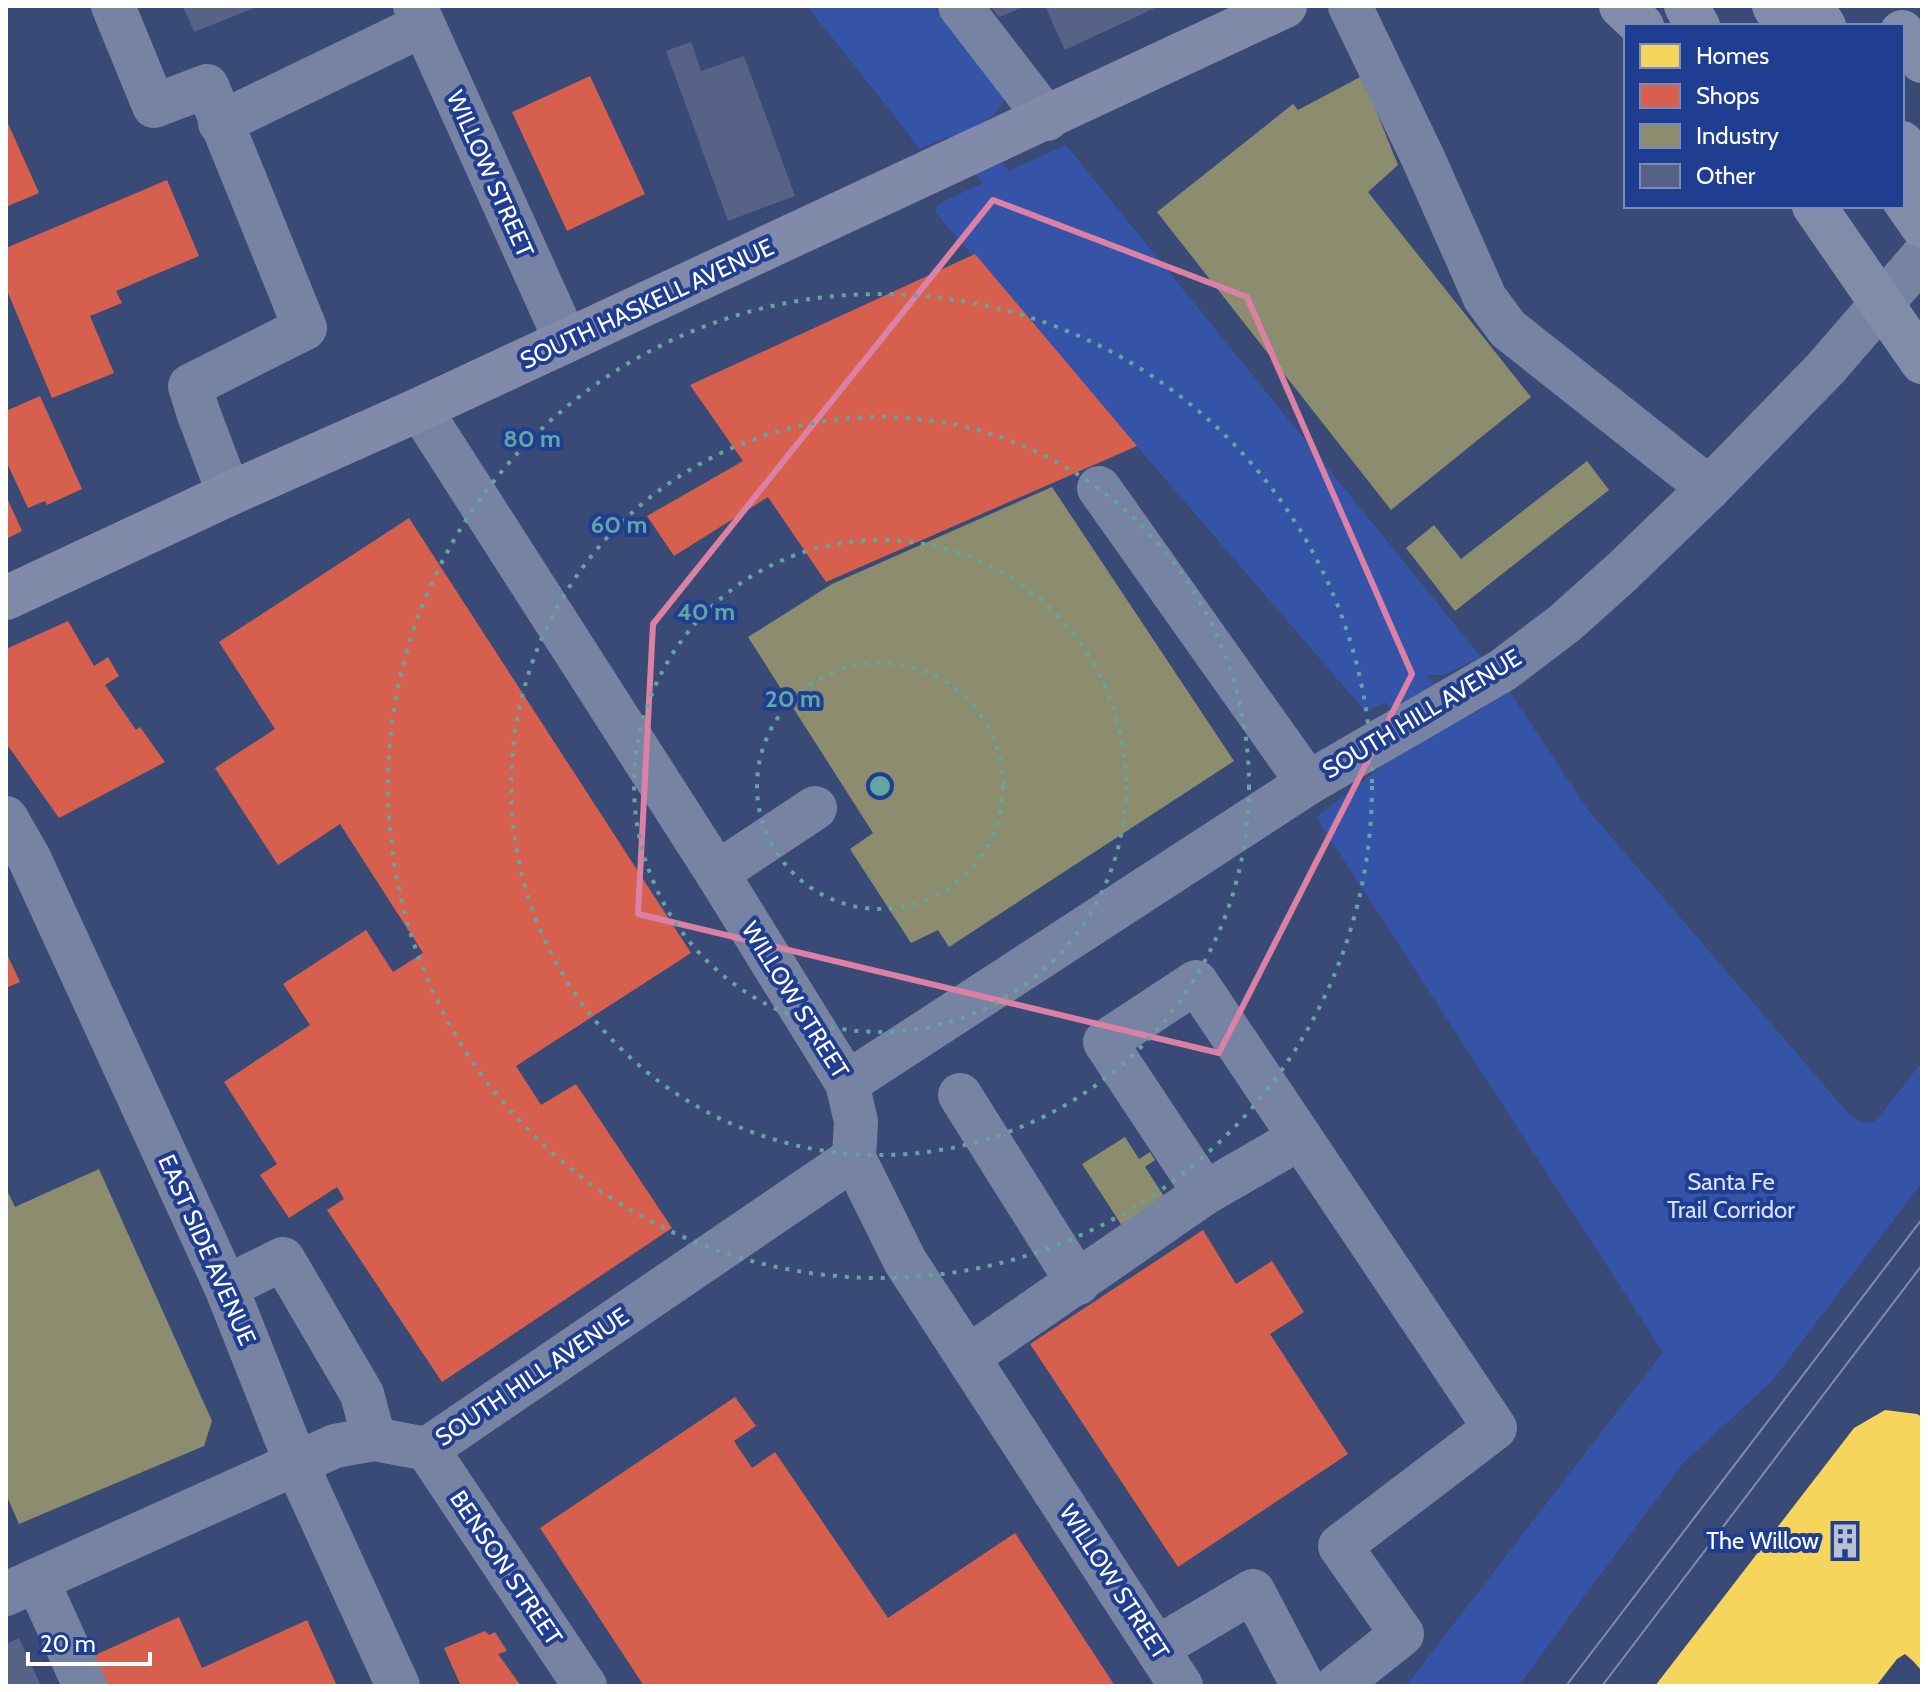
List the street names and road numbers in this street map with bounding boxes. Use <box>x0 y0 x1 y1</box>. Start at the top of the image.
street label: WILLOW STREET <box>441 86 540 262</box>
street label: SOUTH HASKELL AVENUE <box>515 232 778 375</box>
street label: SOUTH HILL AVENUE <box>1317 643 1526 784</box>
street label: WILLOW STREET <box>736 916 855 1084</box>
street label: EAST SIDE AVENUE <box>152 1150 263 1350</box>
street label: SOUTH HILL AVENUE <box>430 1301 634 1452</box>
street label: BENSON STREET <box>444 1485 569 1651</box>
street label: WILLOW STREET <box>1053 1499 1176 1665</box>

